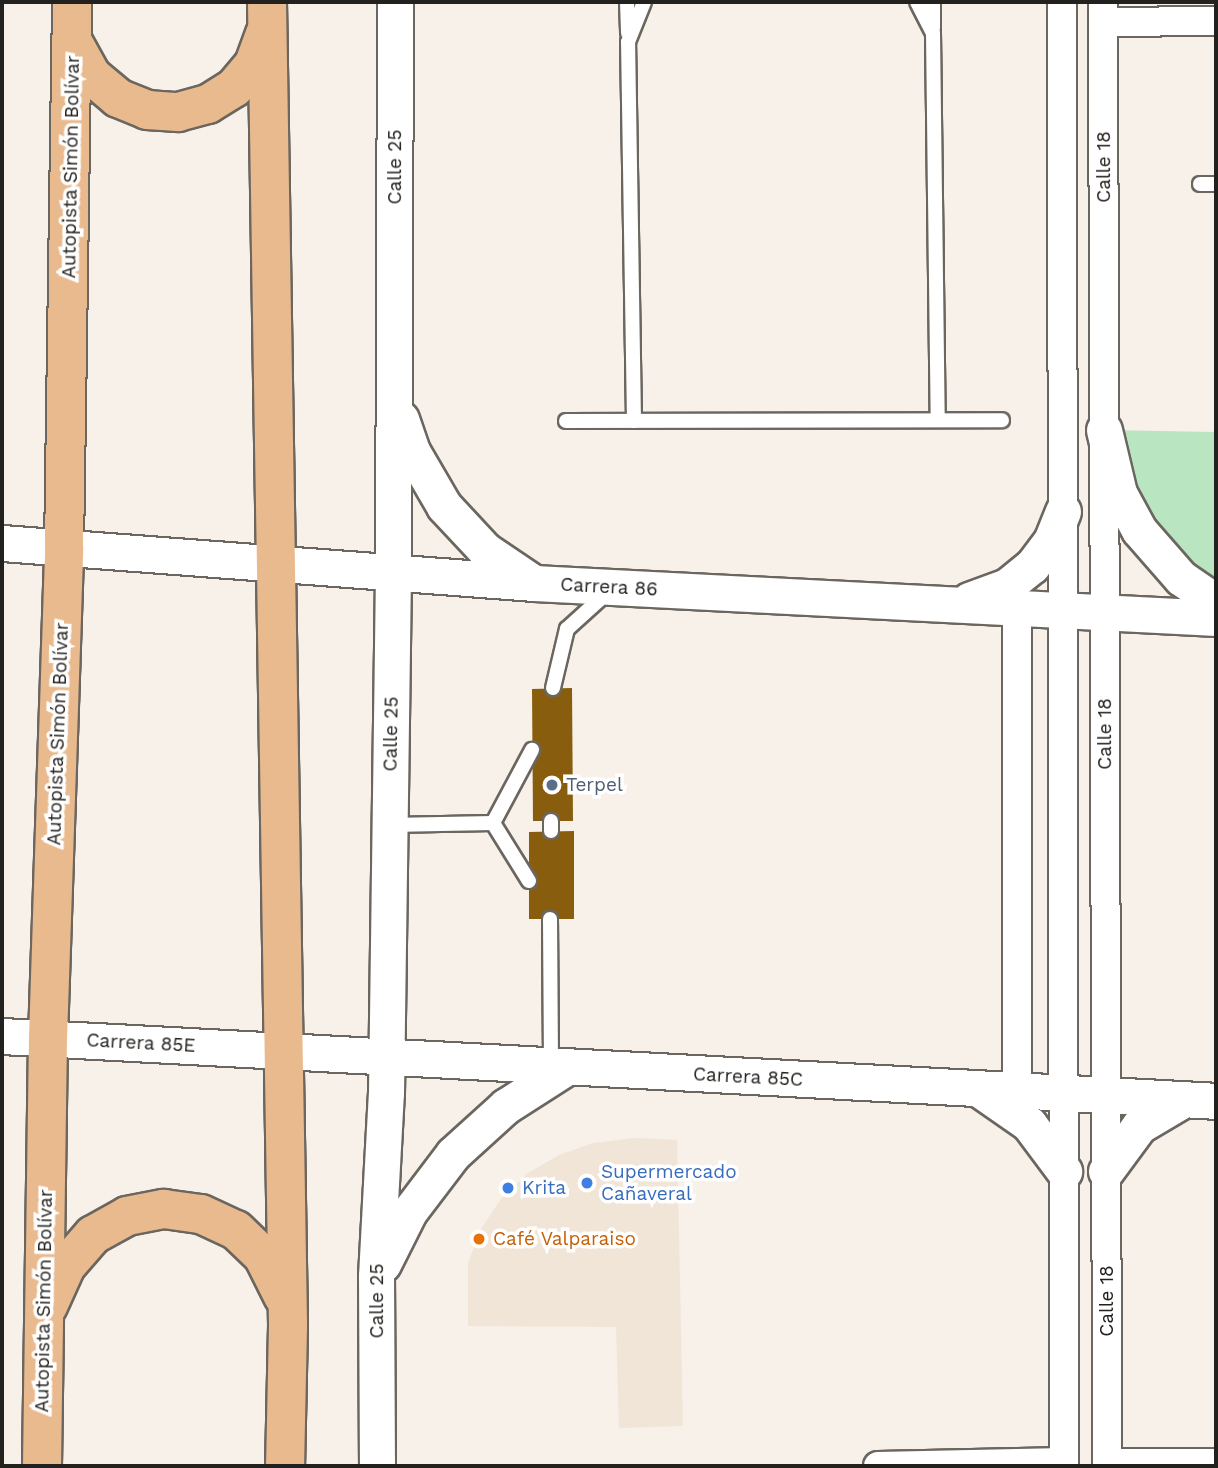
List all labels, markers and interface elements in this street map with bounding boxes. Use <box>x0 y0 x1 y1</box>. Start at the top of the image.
street label: Autopista Simón Bolívar <box>58 55 84 279</box>
street label: Calle 25 <box>384 130 406 204</box>
street label: Calle 18 <box>1093 131 1115 203</box>
street label: Carrera 86 <box>560 573 658 601</box>
street label: Autopista Simón Bolívar <box>43 622 73 846</box>
street label: Calle 25 <box>379 696 403 772</box>
street label: Calle 18 <box>1094 698 1116 770</box>
place label: Terpel <box>566 774 623 796</box>
marker: Terpel <box>544 777 560 793</box>
street label: Carrera 85E <box>86 1029 196 1057</box>
street label: Carrera 85C <box>692 1063 804 1091</box>
place label: Supermercado Cañaveral <box>601 1161 737 1205</box>
marker: Supermercado Cañaveral <box>579 1175 595 1191</box>
place label: Krita <box>522 1177 566 1199</box>
marker: Krita <box>500 1180 516 1196</box>
street label: Autopista Simón Bolívar <box>31 1189 57 1413</box>
place label: Café Valparaiso <box>493 1228 636 1250</box>
marker: Café Valparaiso <box>471 1231 487 1247</box>
street label: Calle 25 <box>366 1264 388 1338</box>
street label: Calle 18 <box>1096 1265 1118 1337</box>

